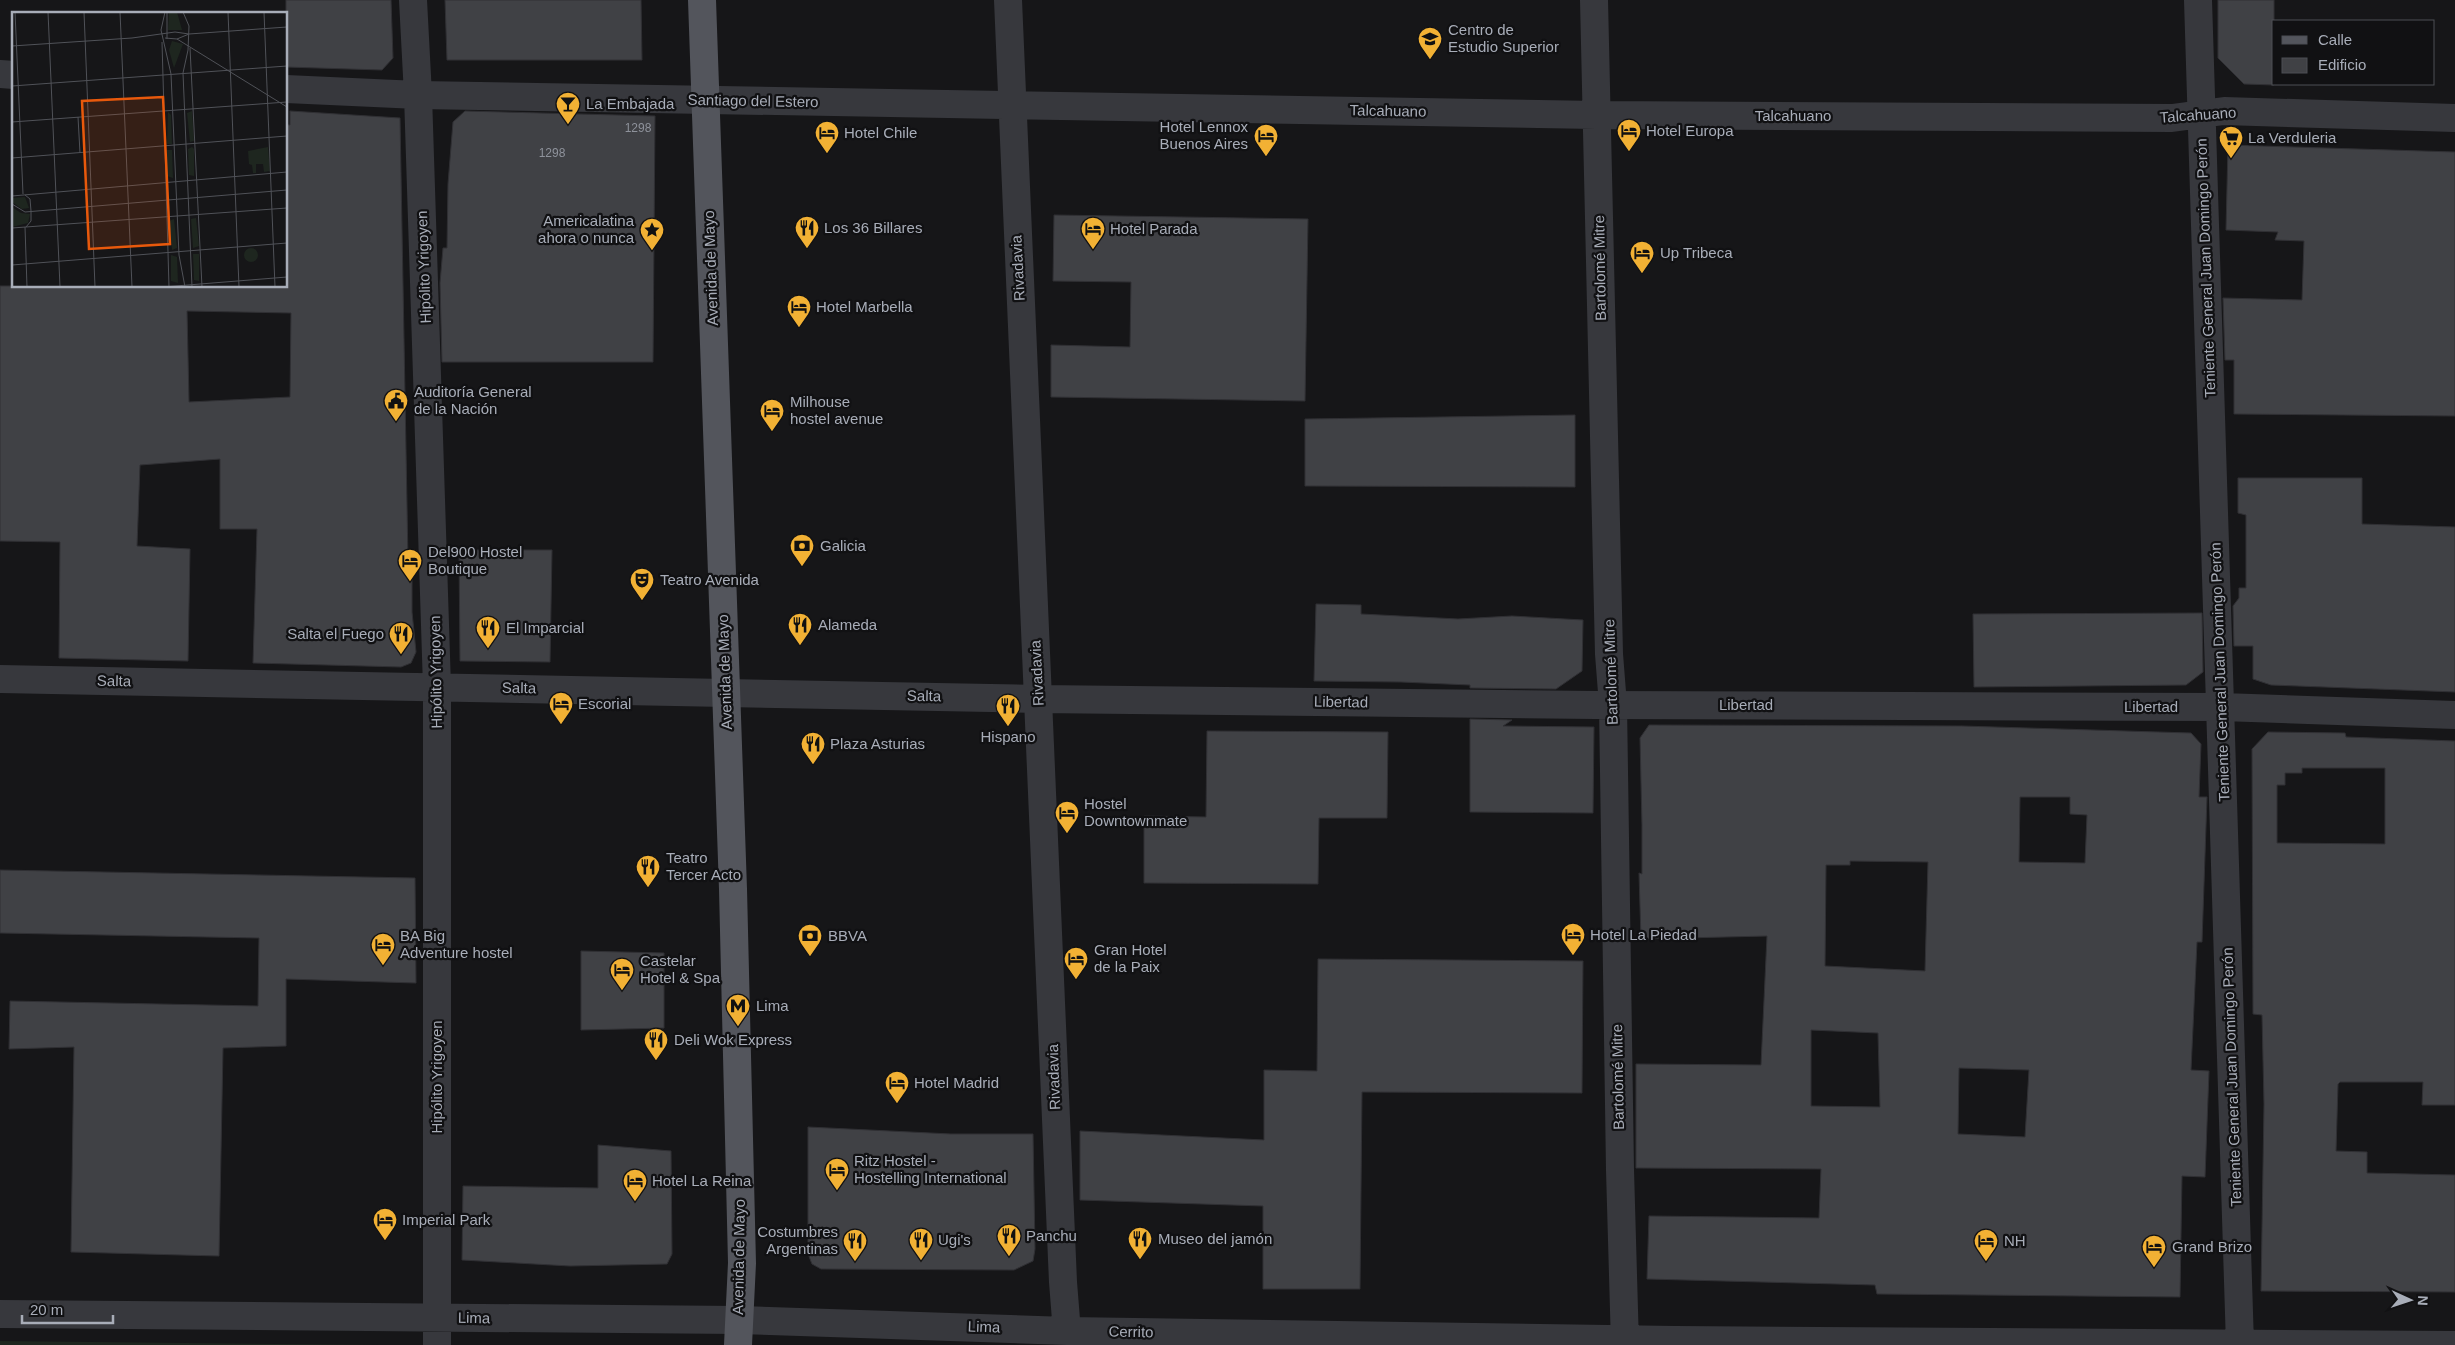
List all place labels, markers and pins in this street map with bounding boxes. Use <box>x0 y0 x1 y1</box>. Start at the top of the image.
place label: Centro de Estudio Superior <box>1448 21 1559 55</box>
school or university icon: Centro de Estudio Superior <box>1417 26 1443 60</box>
bar icon: La Embajada <box>555 91 581 125</box>
place label: La Embajada <box>586 95 675 112</box>
place label: Hotel Lennox Buenos Aires <box>1160 118 1248 152</box>
hotel icon: Hotel Europa <box>1616 118 1642 152</box>
hotel icon: Hotel Chile <box>814 120 840 154</box>
place label: Hotel Europa <box>1646 122 1734 139</box>
hotel icon: Hotel Lennox Buenos Aires <box>1253 123 1279 157</box>
place label: Hotel Chile <box>844 124 917 141</box>
supermarket icon: La Verduleria <box>2218 125 2244 159</box>
place label: La Verduleria <box>2248 129 2337 146</box>
place label: Americalatina ahora o nunca <box>538 212 635 246</box>
restaurant icon: Los 36 Billares <box>794 215 820 249</box>
hotel icon: Hotel Parada <box>1080 216 1106 250</box>
place icon: Americalatina ahora o nunca <box>639 217 665 251</box>
place label: Los 36 Billares <box>824 219 922 236</box>
place label: Hotel Parada <box>1110 220 1198 237</box>
hotel icon: Up Tribeca <box>1629 240 1655 274</box>
place label: Up Tribeca <box>1660 244 1733 261</box>
hotel icon: Hotel Marbella <box>786 294 812 328</box>
place label: Hotel Marbella <box>816 298 913 315</box>
place label: Auditoría General de la Nación <box>414 383 532 417</box>
public building icon: Auditoría General de la Nación <box>383 388 409 422</box>
place label: Milhouse hostel avenue <box>790 393 883 427</box>
hotel icon: Milhouse hostel avenue <box>759 398 785 432</box>
bank icon: Galicia <box>789 533 815 567</box>
place label: Galicia <box>820 537 867 554</box>
place label: Del900 Hostel Boutique <box>428 543 522 577</box>
hotel icon: Del900 Hostel Boutique <box>397 548 423 582</box>
theatre icon: Teatro Avenida <box>629 567 655 601</box>
place label: Teatro Avenida <box>660 571 760 588</box>
restaurant icon: Alameda <box>787 612 813 646</box>
restaurant icon: El Imparcial <box>475 615 501 649</box>
place label: Alameda <box>818 616 878 633</box>
place label: El Imparcial <box>506 619 584 636</box>
restaurant icon: Salta el Fuego <box>388 621 414 655</box>
place label: Salta el Fuego <box>287 625 384 642</box>
hotel icon: Escorial <box>548 691 574 725</box>
restaurant icon: Hispano <box>995 693 1021 727</box>
place label: Escorial <box>578 695 631 712</box>
place label: Hispano <box>980 728 1036 745</box>
restaurant icon: Plaza Asturias <box>800 731 826 765</box>
place label: Plaza Asturias <box>830 735 925 752</box>
place label: Hostel Downtownmate <box>1084 795 1187 829</box>
hotel icon: Hostel Downtownmate <box>1054 800 1080 834</box>
place label: Teatro Tercer Acto <box>666 849 741 883</box>
restaurant icon: Teatro Tercer Acto <box>635 854 661 888</box>
hotel icon: Hotel La Piedad <box>1560 922 1586 956</box>
bank icon: BBVA <box>797 923 823 957</box>
place label: Hotel La Piedad <box>1590 926 1697 943</box>
place label: BA Big Adventure hostel <box>400 927 513 961</box>
place label: BBVA <box>828 927 867 944</box>
hotel icon: BA Big Adventure hostel <box>370 932 396 966</box>
place label: Gran Hotel de la Paix <box>1094 941 1167 975</box>
hotel icon: Gran Hotel de la Paix <box>1063 946 1089 980</box>
place label: Castelar Hotel & Spa <box>640 952 721 986</box>
hotel icon: Castelar Hotel & Spa <box>609 957 635 991</box>
metro station icon: Lima <box>725 993 751 1027</box>
place label: Lima <box>756 997 789 1014</box>
restaurant icon: Deli Wok Express <box>643 1027 669 1061</box>
place label: Deli Wok Express <box>674 1031 792 1048</box>
hotel icon: Hotel Madrid <box>884 1070 910 1104</box>
place label: Hotel Madrid <box>914 1074 999 1091</box>
place label: Ritz Hostel - Hostelling International <box>854 1152 1007 1186</box>
hotel icon: Ritz Hostel - Hostelling International <box>824 1157 850 1191</box>
hotel icon: Hotel La Reina <box>622 1168 648 1202</box>
place label: Hotel La Reina <box>652 1172 752 1189</box>
hotel icon: Imperial Park <box>372 1207 398 1241</box>
place label: Imperial Park <box>402 1211 491 1228</box>
place label: Costumbres Argentinas <box>757 1223 838 1257</box>
restaurant icon: Panchu <box>996 1223 1022 1257</box>
restaurant icon: Museo del jamón <box>1127 1226 1153 1260</box>
restaurant icon: Ugi's <box>908 1227 934 1261</box>
place label: Panchu <box>1026 1227 1077 1244</box>
restaurant icon: Costumbres Argentinas <box>842 1228 868 1262</box>
hotel icon: NH <box>1973 1228 1999 1262</box>
place label: Museo del jamón <box>1158 1230 1272 1247</box>
place label: Ugi's <box>938 1231 971 1248</box>
place label: NH <box>2004 1232 2026 1249</box>
hotel icon: Grand Brizo <box>2141 1234 2167 1268</box>
place label: Grand Brizo <box>2172 1238 2252 1255</box>

